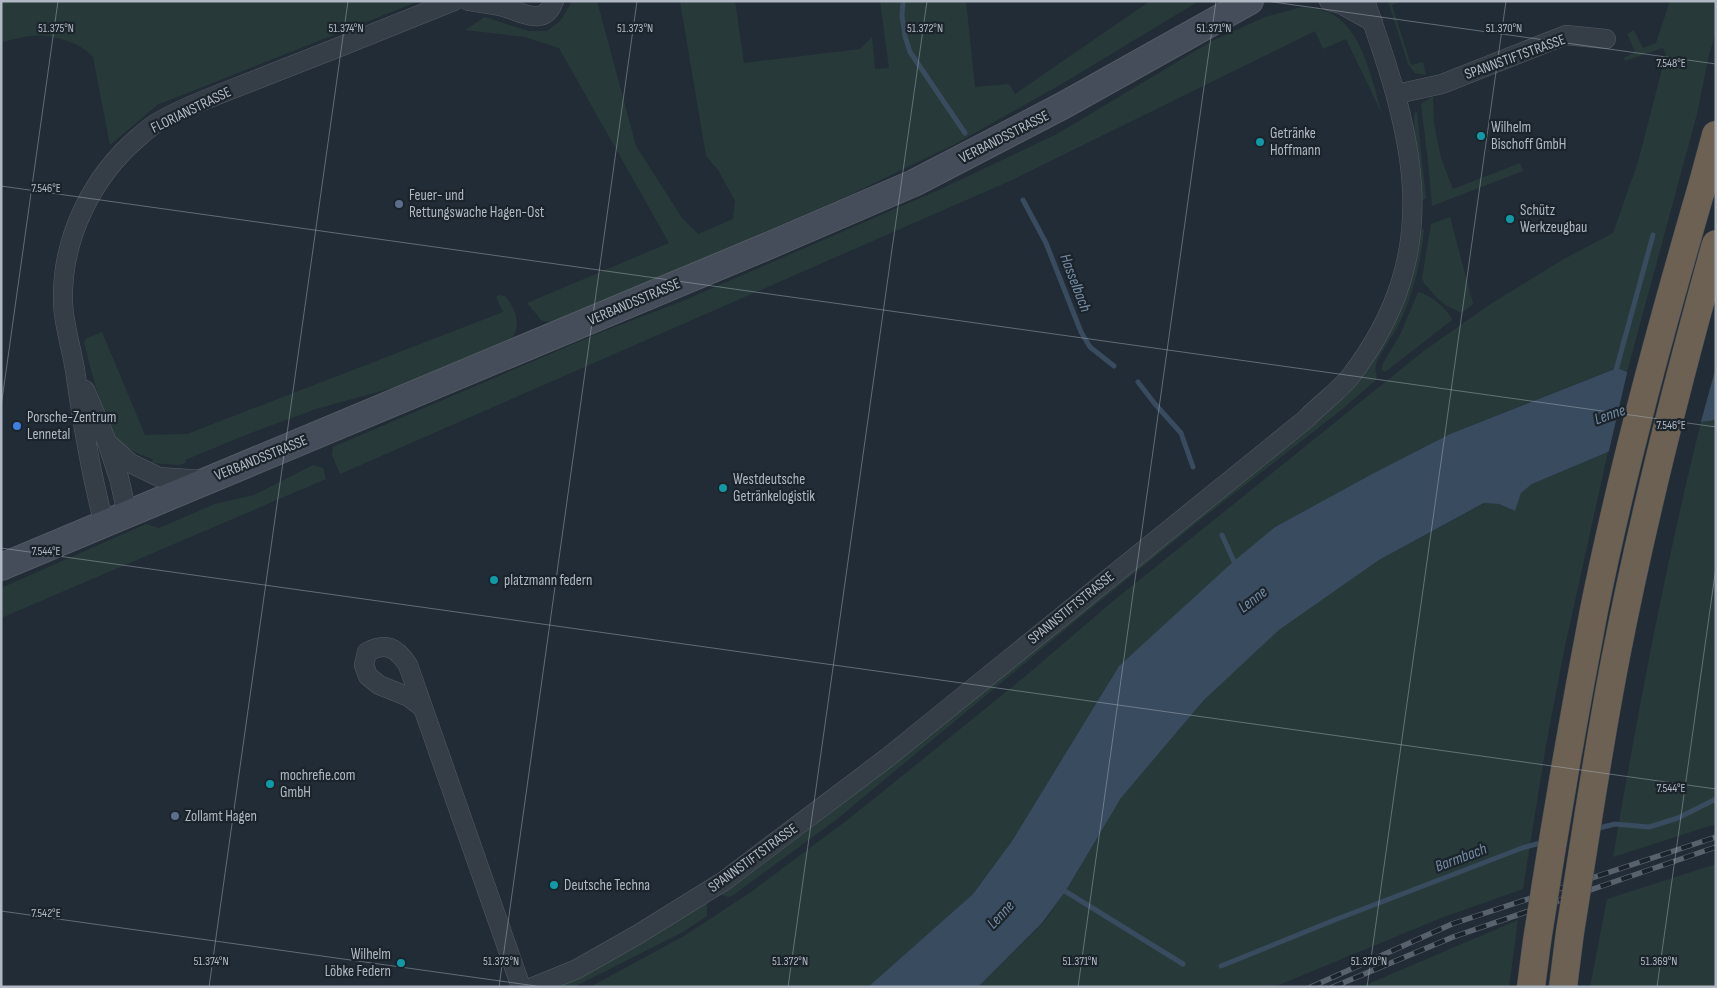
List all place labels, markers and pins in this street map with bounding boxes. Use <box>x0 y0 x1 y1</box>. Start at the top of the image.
place label: Wilhelm Bischoff GmbH <box>1491 118 1566 154</box>
place label: Getränke Hoffmann <box>1270 124 1321 160</box>
marker: Wilhelm Bischoff GmbH <box>1475 130 1487 142</box>
marker: Getränke Hoffmann <box>1254 136 1266 148</box>
place label: Feuer- und Rettungswache Hagen-Ost <box>409 186 545 222</box>
marker: Feuer- und Rettungswache Hagen-Ost <box>393 198 405 210</box>
place label: Schütz Werkzeugbau <box>1520 201 1587 237</box>
marker: Schütz Werkzeugbau <box>1504 213 1516 225</box>
place label: Porsche-Zentrum Lennetal <box>27 408 116 444</box>
marker: Porsche-Zentrum Lennetal <box>11 420 23 432</box>
place label: Westdeutsche Getränkelogistik <box>733 470 815 506</box>
marker: Westdeutsche Getränkelogistik <box>717 482 729 494</box>
place label: platzmann federn <box>504 571 593 590</box>
marker: platzmann federn <box>488 574 500 586</box>
place label: mochrefie.com GmbH <box>280 766 355 802</box>
marker: mochrefie.com GmbH <box>264 778 276 790</box>
place label: Zollamt Hagen <box>185 807 257 826</box>
marker: Zollamt Hagen <box>169 810 181 822</box>
place label: Deutsche Techna <box>564 876 650 895</box>
marker: Deutsche Techna <box>548 879 560 891</box>
place label: Wilhelm Löbke Federn <box>325 945 391 981</box>
marker: Wilhelm Löbke Federn <box>395 957 407 969</box>

